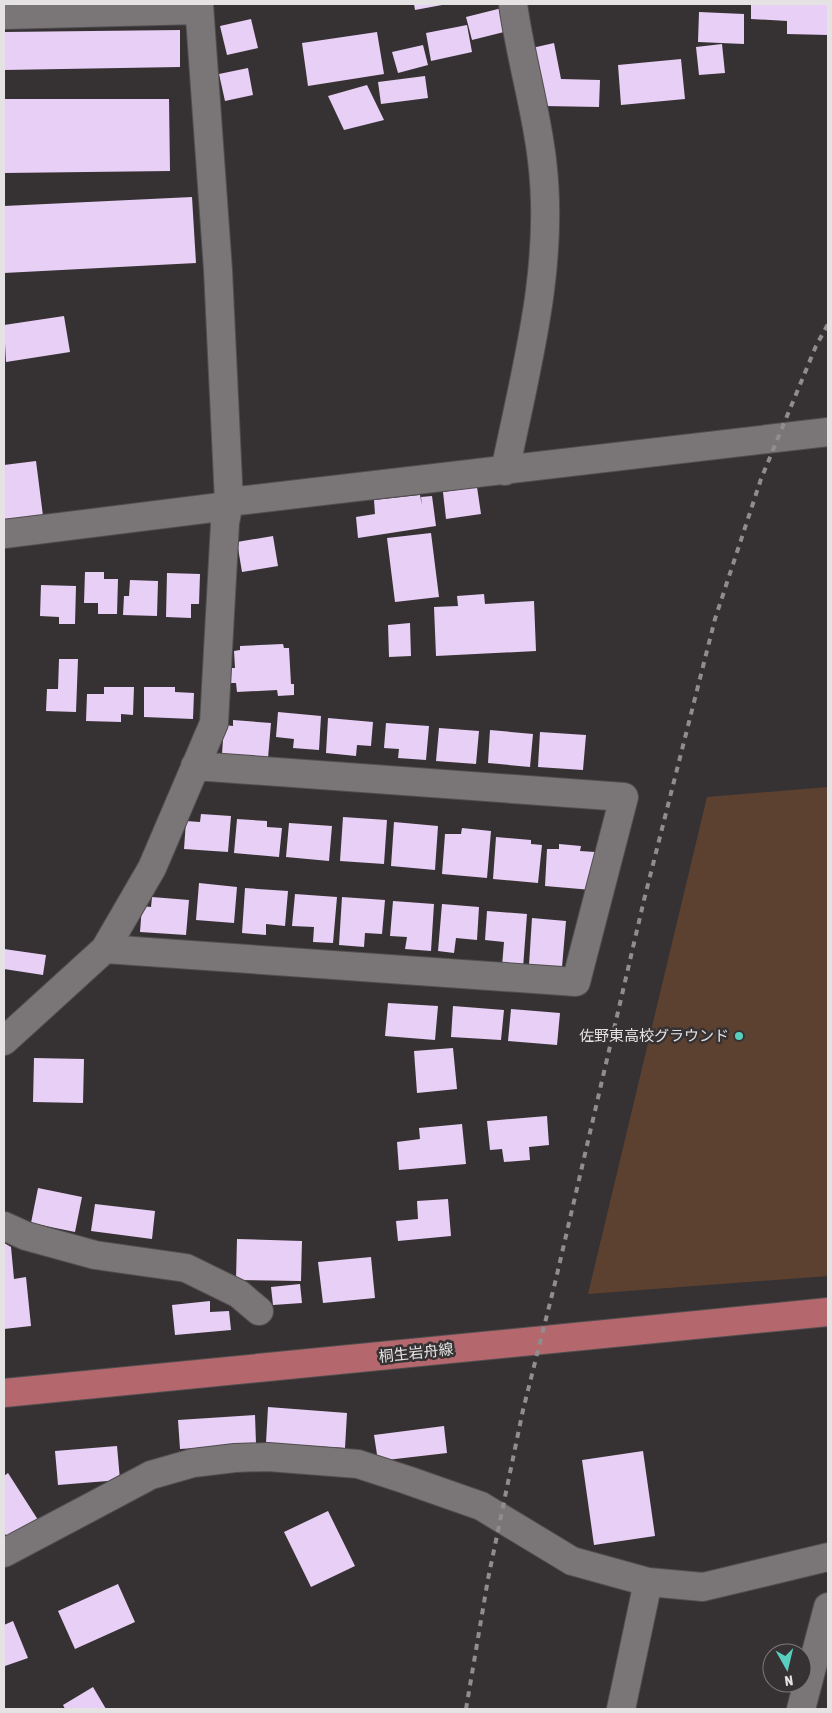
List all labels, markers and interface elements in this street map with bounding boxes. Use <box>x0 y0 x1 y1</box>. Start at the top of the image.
place label: 佐野東高校グラウンド <box>579 1027 729 1044</box>
marker: 佐野東高校グラウンド <box>733 1030 745 1042</box>
street label: 桐生岩舟線 <box>378 1340 454 1365</box>
north arrow <box>762 1643 812 1693</box>
text: N <box>784 1672 794 1689</box>

